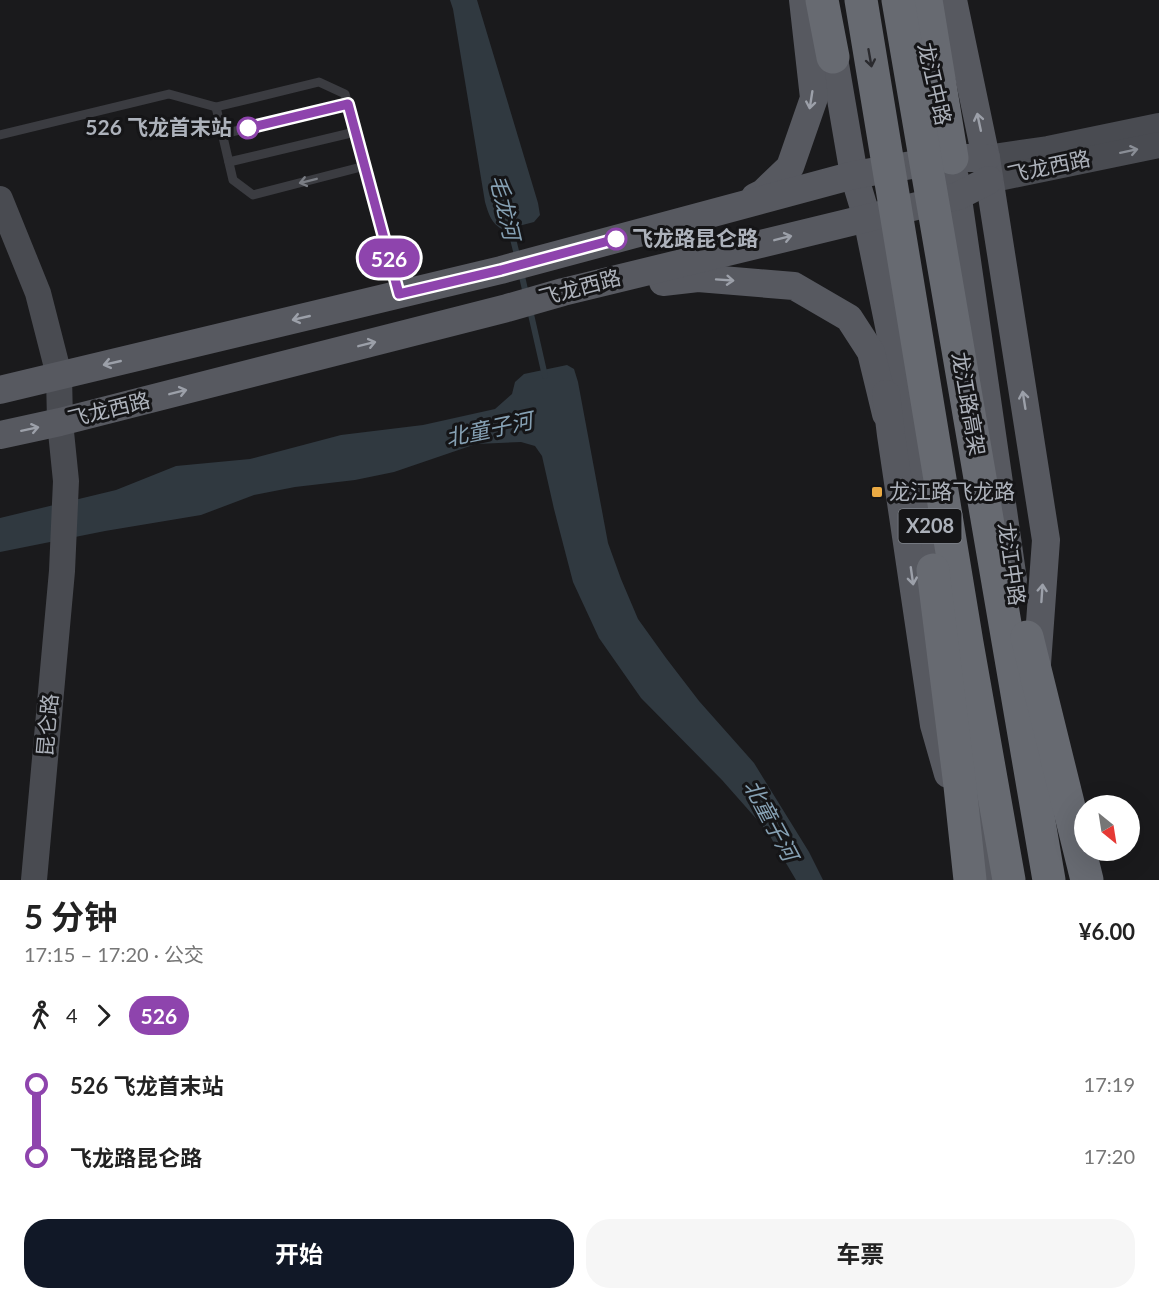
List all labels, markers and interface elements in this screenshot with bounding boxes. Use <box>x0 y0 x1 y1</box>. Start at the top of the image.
street label: 龙江中路 <box>914 40 957 127</box>
one-way arrow <box>865 47 876 67</box>
one-way arrow <box>806 89 817 109</box>
one-way arrow <box>973 113 984 132</box>
place label: 526 飞龙首末站 <box>85 114 232 139</box>
marker: 526 飞龙首末站 <box>237 117 259 139</box>
street label: 飞龙西路 <box>1005 145 1092 186</box>
one-way arrow <box>1119 145 1138 156</box>
water label: 毛龙河 <box>485 172 527 246</box>
one-way arrow <box>299 176 318 187</box>
place label: 飞龙路昆仑路 <box>632 225 758 250</box>
marker: 飞龙路昆仑路 <box>605 228 627 250</box>
one-way arrow <box>773 232 792 244</box>
line badge: 526 <box>354 238 424 278</box>
text: 526 <box>371 246 407 271</box>
street label: 飞龙西路 <box>536 264 623 309</box>
one-way arrow <box>715 275 735 286</box>
one-way arrow <box>292 312 311 324</box>
one-way arrow <box>357 337 376 349</box>
street label: 龙江路高架 <box>948 350 991 458</box>
one-way arrow <box>102 357 121 369</box>
one-way arrow <box>168 385 187 397</box>
street label: 飞龙西路 <box>65 386 152 431</box>
one-way arrow <box>1019 391 1030 410</box>
water label: 北童子河 <box>443 405 539 451</box>
one-way arrow <box>20 422 39 434</box>
place label: 龙江路飞龙路 <box>889 478 1015 503</box>
marker: 龙江路飞龙路 <box>870 485 884 499</box>
road number: X208 <box>898 509 962 543</box>
street label: 龙江中路 <box>994 520 1031 607</box>
one-way arrow <box>906 565 917 585</box>
one-way arrow <box>1037 584 1048 604</box>
street label: 昆仑路 <box>31 692 62 757</box>
water label: 北童子河 <box>739 775 806 868</box>
north arrow <box>1074 795 1140 861</box>
map controls <box>1074 795 1140 861</box>
text: 5 分钟 <box>24 896 117 936</box>
text: ¥6.00 <box>1079 918 1135 945</box>
text: 17:15 – 17:20 · 公交 <box>24 942 204 966</box>
icon: walk <box>24 999 57 1032</box>
icon: forward <box>87 999 120 1032</box>
text: 4 <box>66 1003 78 1027</box>
text: 526 <box>141 1003 177 1028</box>
text: 526 飞龙首末站 <box>70 1072 224 1099</box>
text: 17:19 <box>1084 1072 1135 1096</box>
text: 飞龙路昆仑路 <box>70 1144 202 1171</box>
text: 17:20 <box>1084 1144 1135 1168</box>
button: 开始 <box>24 1219 574 1288</box>
button: 车票 <box>586 1219 1135 1288</box>

